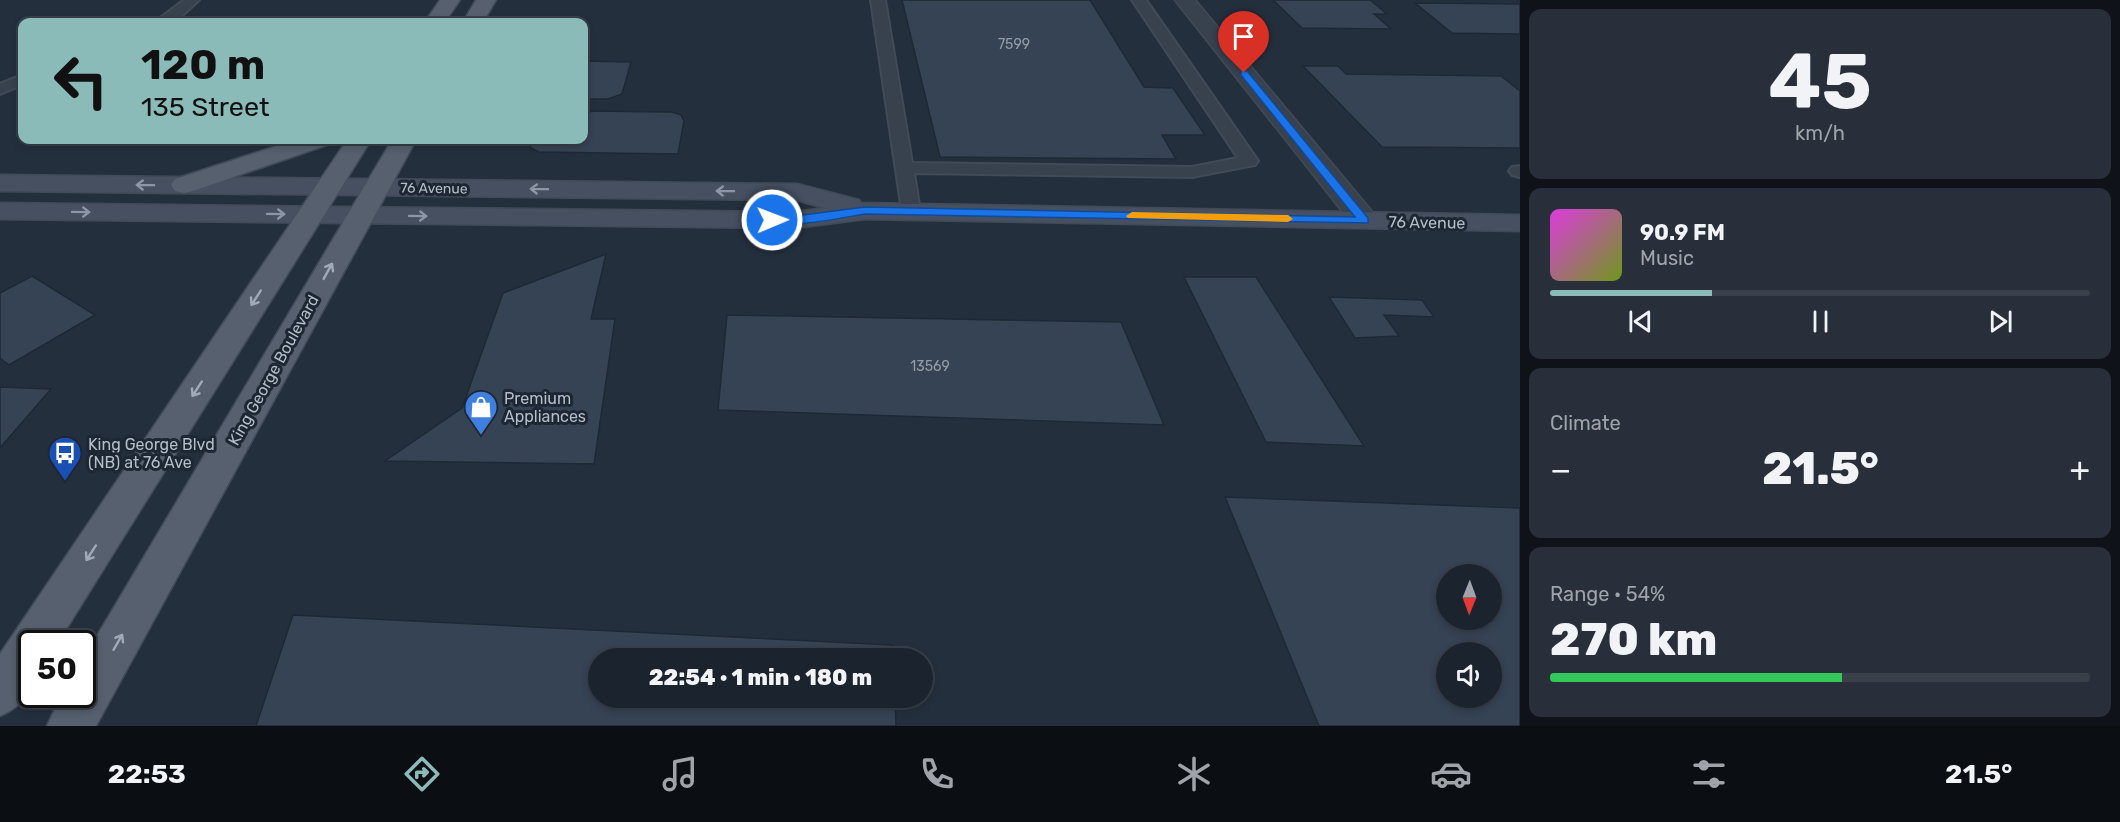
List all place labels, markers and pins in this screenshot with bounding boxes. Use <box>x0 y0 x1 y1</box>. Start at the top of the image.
pin <box>1218 11 1269 73</box>
shop icon: Premium Appliances <box>463 389 499 436</box>
place label: Premium Appliances <box>504 389 586 426</box>
bus stop icon: King George Blvd (NB) at 76 Ave <box>47 435 83 482</box>
place label: King George Blvd (NB) at 76 Ave <box>88 435 215 472</box>

